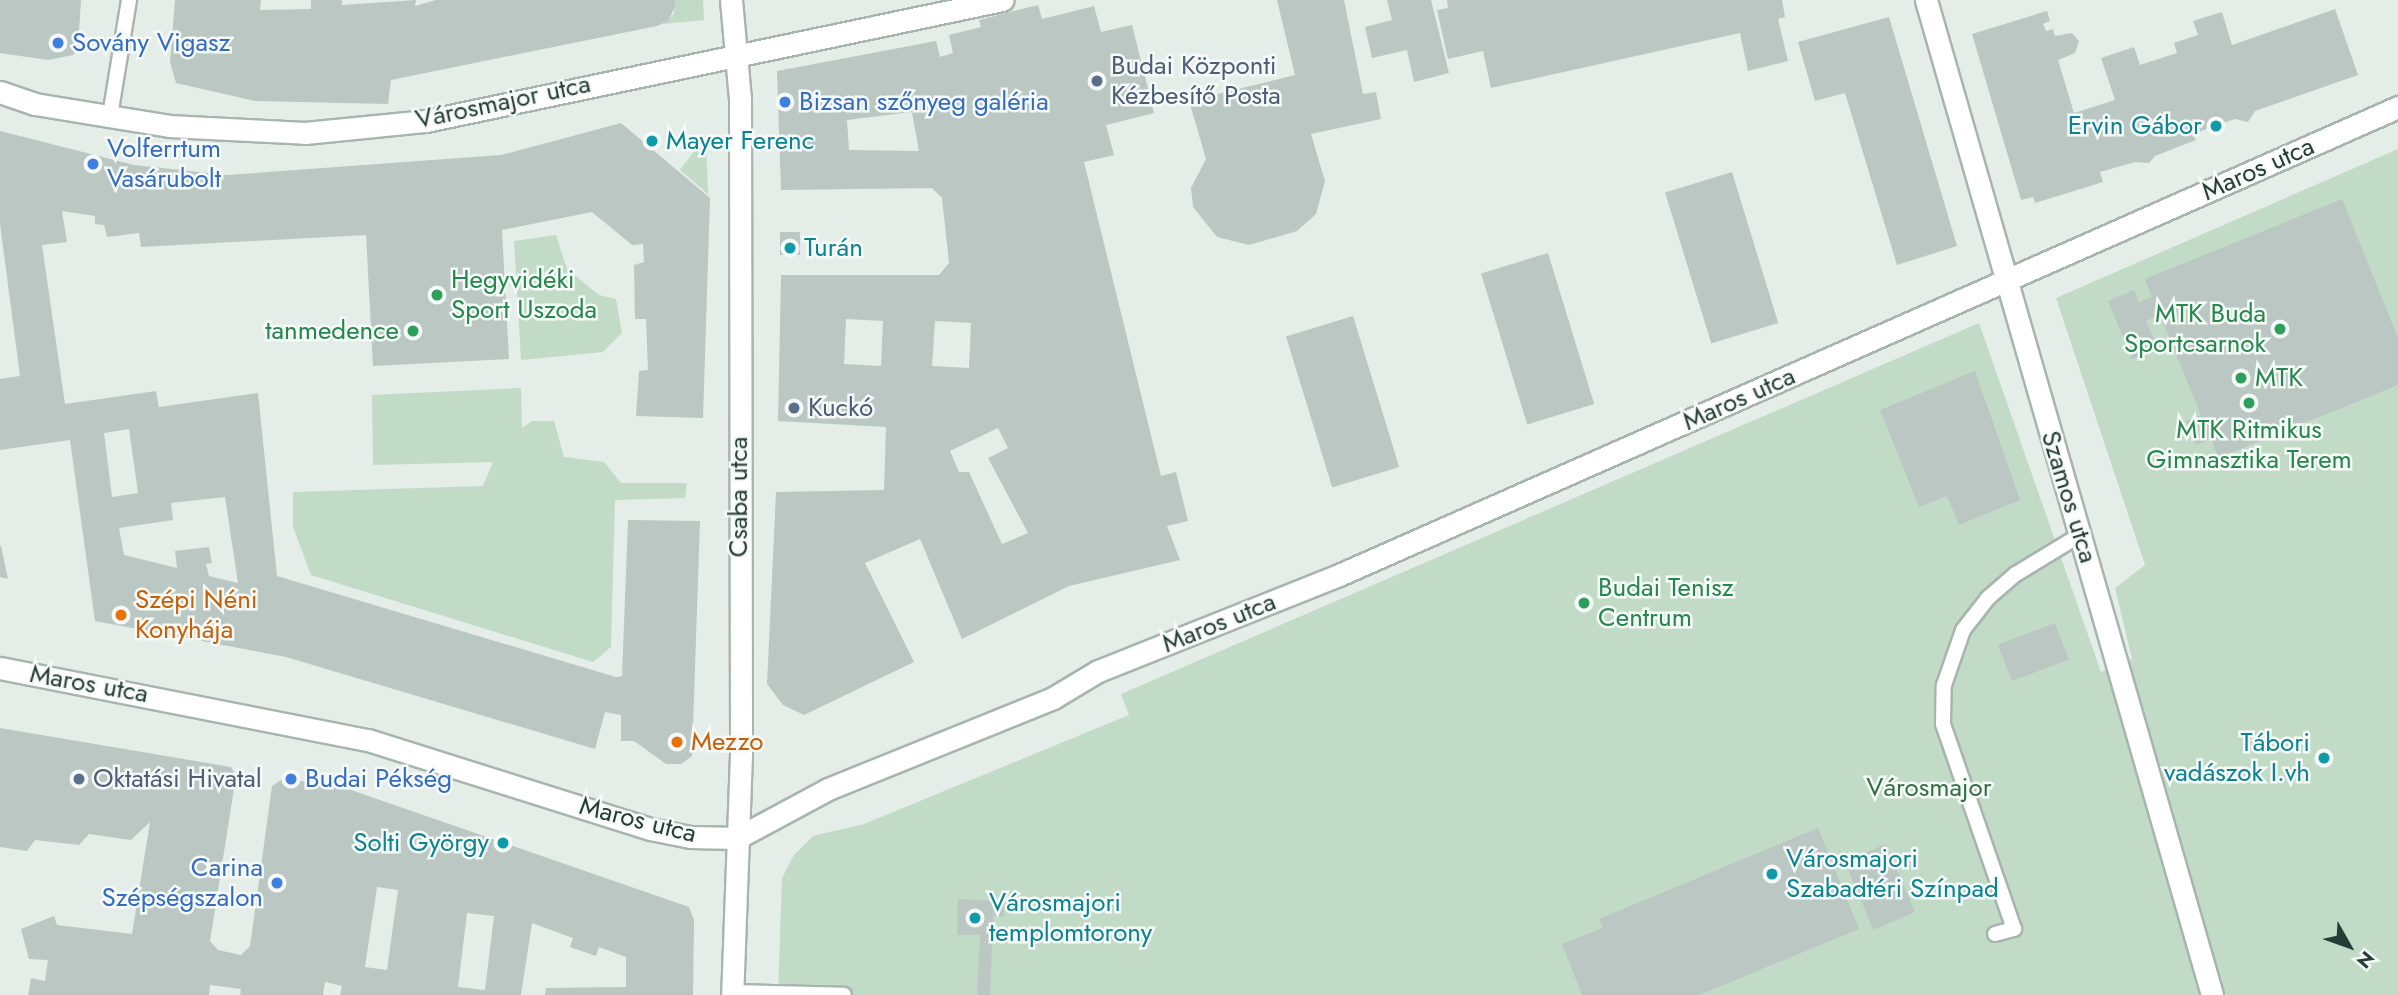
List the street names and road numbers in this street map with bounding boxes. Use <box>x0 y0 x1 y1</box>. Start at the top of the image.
street label: Városmajor utca <box>413 68 593 136</box>
street label: Maros utca <box>2197 130 2319 208</box>
street label: Maros utca <box>1678 360 1800 438</box>
street label: Szamos utca <box>2034 427 2104 567</box>
street label: Csaba utca <box>723 437 755 557</box>
street label: Maros utca <box>1158 586 1280 660</box>
street label: Maros utca <box>28 658 150 710</box>
street label: Maros utca <box>576 790 700 850</box>

